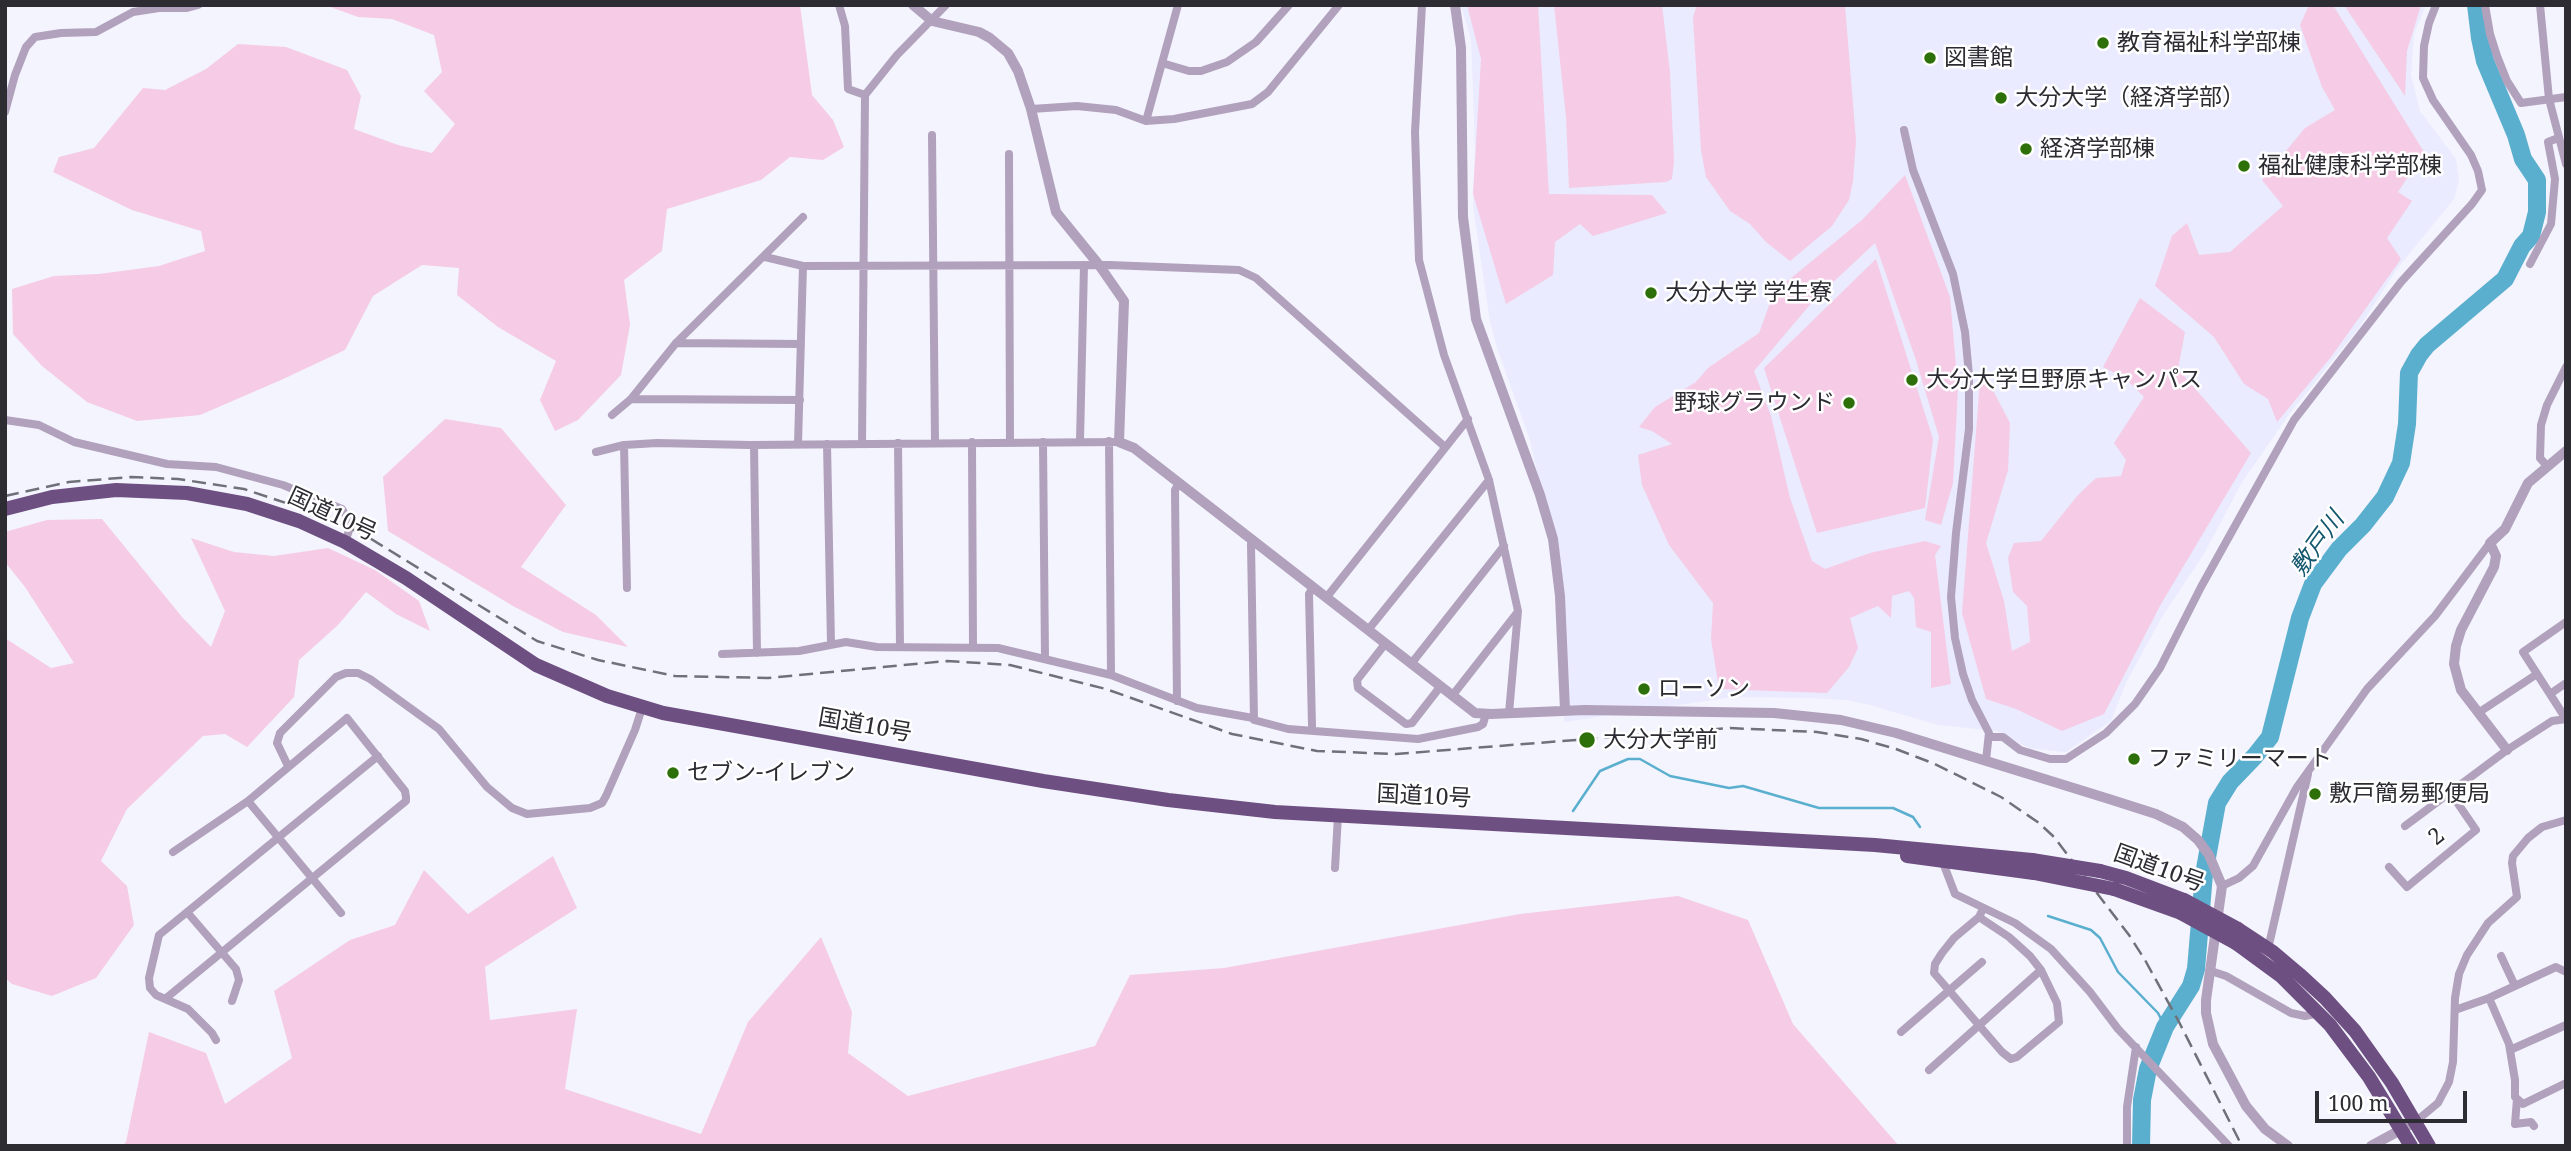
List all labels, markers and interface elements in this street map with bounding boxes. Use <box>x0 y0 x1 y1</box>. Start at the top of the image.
place label: 教育福祉科学部棟 <box>2117 29 2301 57</box>
marker: 教育福祉科学部棟 <box>2095 35 2111 51</box>
place label: 図書館 <box>1944 44 2013 72</box>
marker: 図書館 <box>1922 50 1938 66</box>
place label: 大分大学（経済学部） <box>2015 84 2245 112</box>
marker: 大分大学（経済学部） <box>1993 90 2009 106</box>
place label: 経済学部棟 <box>2040 135 2155 163</box>
marker: 経済学部棟 <box>2018 141 2034 157</box>
place label: 福祉健康科学部棟 <box>2258 152 2442 180</box>
marker: 福祉健康科学部棟 <box>2236 158 2252 174</box>
place label: 大分大学 学生寮 <box>1665 279 1832 307</box>
marker: 大分大学 学生寮 <box>1643 285 1659 301</box>
place label: 大分大学旦野原キャンパス <box>1926 366 2202 394</box>
marker: 大分大学旦野原キャンパス <box>1904 372 1920 388</box>
place label: 野球グラウンド <box>1674 389 1835 417</box>
marker: 野球グラウンド <box>1841 395 1857 411</box>
street label: 国道10号 <box>283 482 381 548</box>
water label: 敷戸川 <box>2285 506 2351 582</box>
place label: ローソン <box>1658 675 1750 703</box>
marker: ローソン <box>1636 681 1652 697</box>
street label: 国道10号 <box>816 704 914 748</box>
place label: 大分大学前 <box>1603 726 1718 754</box>
marker: 大分大学前 <box>1577 730 1597 750</box>
place label: ファミリーマート <box>2148 745 2332 773</box>
marker: ファミリーマート <box>2126 751 2142 767</box>
place label: セブン-イレブン <box>687 759 855 787</box>
marker: セブン-イレブン <box>665 765 681 781</box>
place label: 敷戸簡易郵便局 <box>2329 780 2490 808</box>
street label: 国道10号 <box>1376 781 1472 813</box>
marker: 敷戸簡易郵便局 <box>2307 786 2323 802</box>
street label: 2 <box>2423 822 2451 852</box>
street label: 国道10号 <box>2110 840 2208 898</box>
scale bar <box>2319 1078 2471 1122</box>
text: 100 m <box>2328 1089 2389 1117</box>

